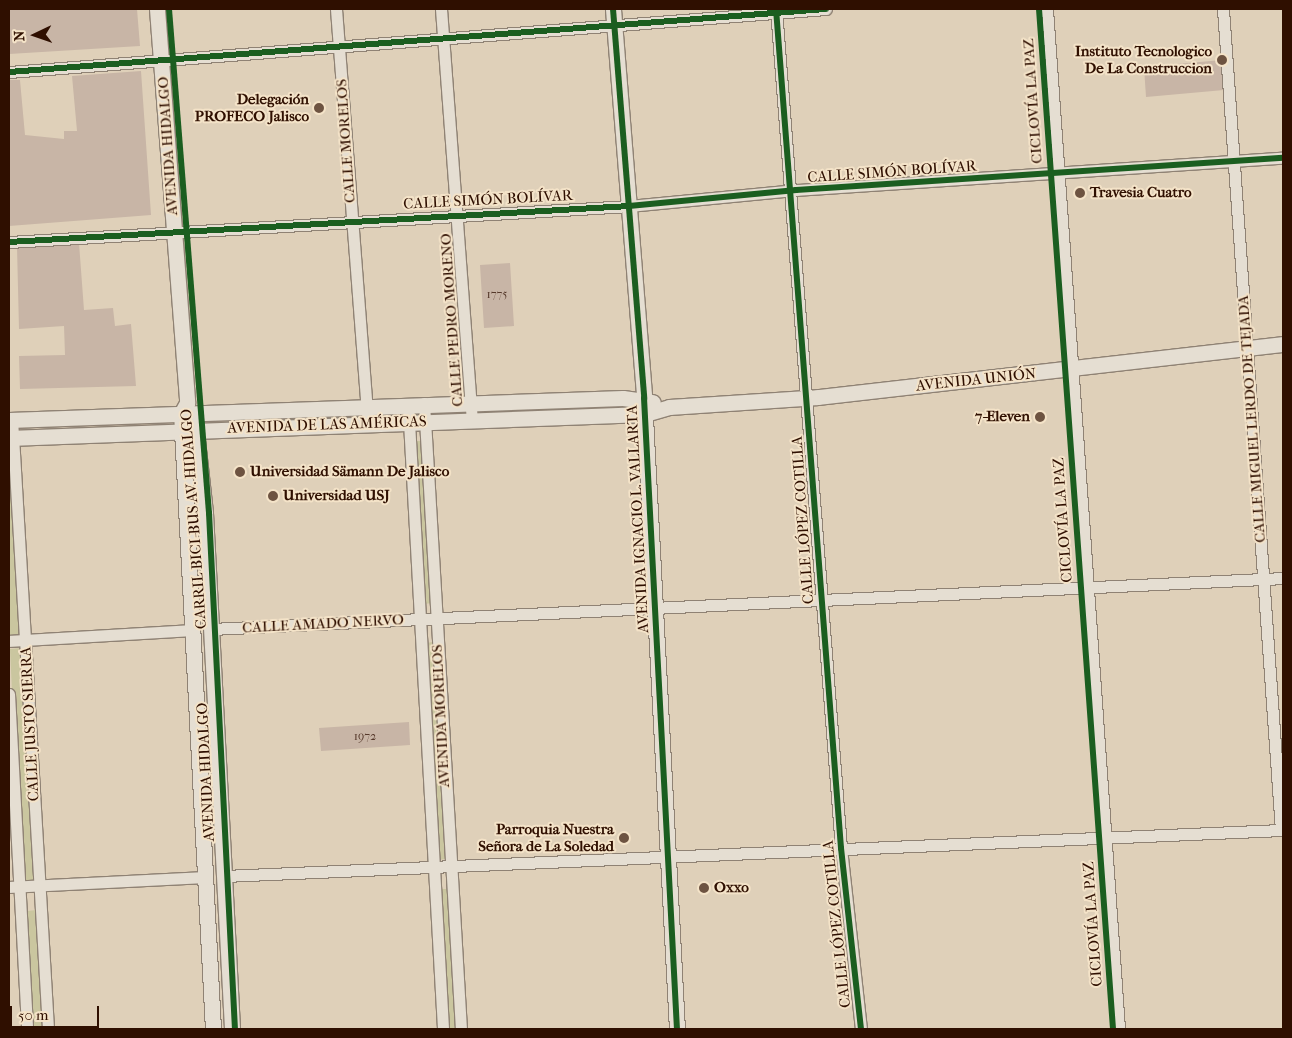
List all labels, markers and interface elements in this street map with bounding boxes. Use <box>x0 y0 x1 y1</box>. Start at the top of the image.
north arrow <box>10 10 60 60</box>
text: N <box>11 30 28 42</box>
street label: CICLOVÍA LA PAZ <box>1020 38 1046 164</box>
place label: Instituto Tecnologico De La Construccion <box>1075 42 1212 77</box>
marker: Instituto Tecnologico De La Construccion <box>1216 54 1228 66</box>
street label: AVENIDA HIDALGO <box>154 76 182 216</box>
street label: CALLE MORELOS <box>333 78 359 204</box>
place label: Delegación PROFECO Jalisco <box>195 90 309 125</box>
marker: Delegación PROFECO Jalisco <box>313 102 325 114</box>
street label: CALLE SIMÓN BOLÍVAR <box>807 157 977 187</box>
place label: Travesia Cuatro <box>1090 184 1192 202</box>
street label: CALLE SIMÓN BOLÍVAR <box>403 187 573 213</box>
marker: Travesia Cuatro <box>1074 187 1086 199</box>
street label: CALLE PEDRO MORENO <box>437 233 467 407</box>
house number: 1775 <box>486 288 508 302</box>
street label: CALLE MIGUEL LERDO DE TEJADA <box>1234 295 1270 543</box>
street label: AVENIDA UNIÓN <box>915 365 1037 395</box>
street label: AVENIDA IGNACIO L. VALLARTA <box>623 405 653 633</box>
street label: CARRIL BICI-BUS AV. HIDALGO <box>177 408 211 630</box>
place label: 7-Eleven <box>975 408 1030 426</box>
marker: 7-Eleven <box>1034 411 1046 423</box>
street label: AVENIDA DE LAS AMÉRICAS <box>227 413 427 437</box>
street label: CALLE LÓPEZ COTILLA <box>788 435 818 605</box>
street label: CICLOVÍA LA PAZ <box>1050 457 1076 583</box>
place label: Universidad Sämann De Jalisco <box>250 463 449 481</box>
marker: Universidad Sämann De Jalisco <box>234 466 246 478</box>
place label: Universidad USJ <box>283 487 390 505</box>
marker: Universidad USJ <box>267 490 279 502</box>
street label: CALLE AMADO NERVO <box>242 611 404 637</box>
street label: AVENIDA MORELOS <box>428 644 454 788</box>
street label: CALLE JUSTO SIERRA <box>17 646 43 802</box>
street label: AVENIDA HIDALGO <box>193 702 219 842</box>
house number: 1972 <box>354 730 376 744</box>
place label: Parroquia Nuestra Señora de La Soledad <box>478 820 614 855</box>
marker: Parroquia Nuestra Señora de La Soledad <box>618 832 630 844</box>
street label: CALLE LÓPEZ COTILLA <box>819 839 855 1009</box>
street label: CICLOVÍA LA PAZ <box>1080 861 1106 987</box>
place label: Oxxo <box>714 879 749 897</box>
marker: Oxxo <box>698 882 710 894</box>
scale bar <box>12 996 101 1028</box>
text: 50 m <box>18 1006 48 1024</box>

